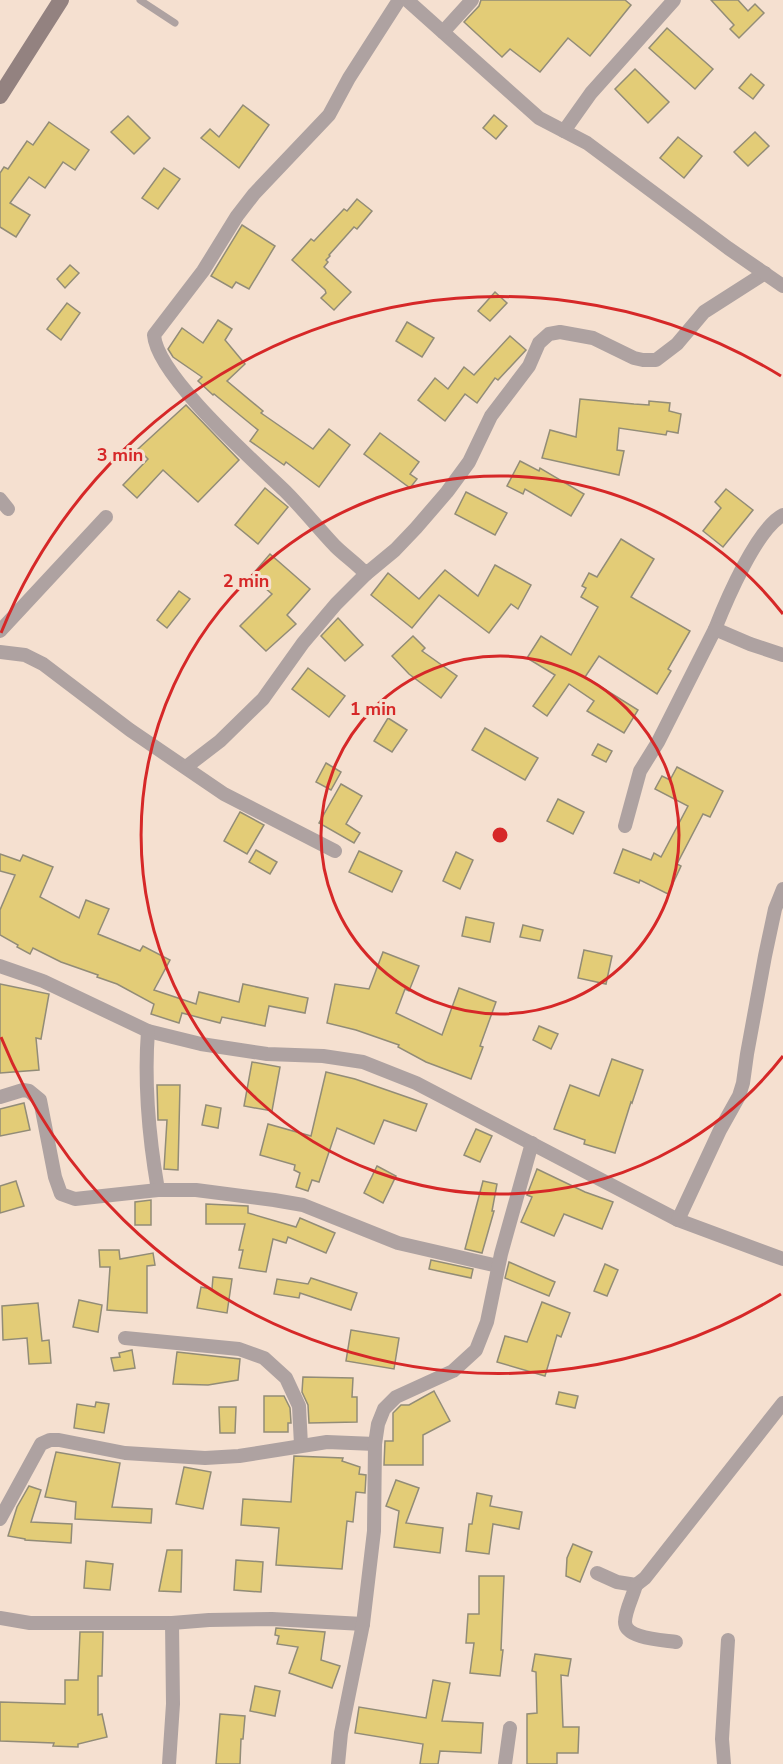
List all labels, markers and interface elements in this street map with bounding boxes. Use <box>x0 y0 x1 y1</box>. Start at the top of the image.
text: 3 min <box>97 443 143 467</box>
text: 2 min <box>223 569 269 593</box>
text: 1 min <box>350 697 396 721</box>
centre of rings <box>490 825 510 845</box>

